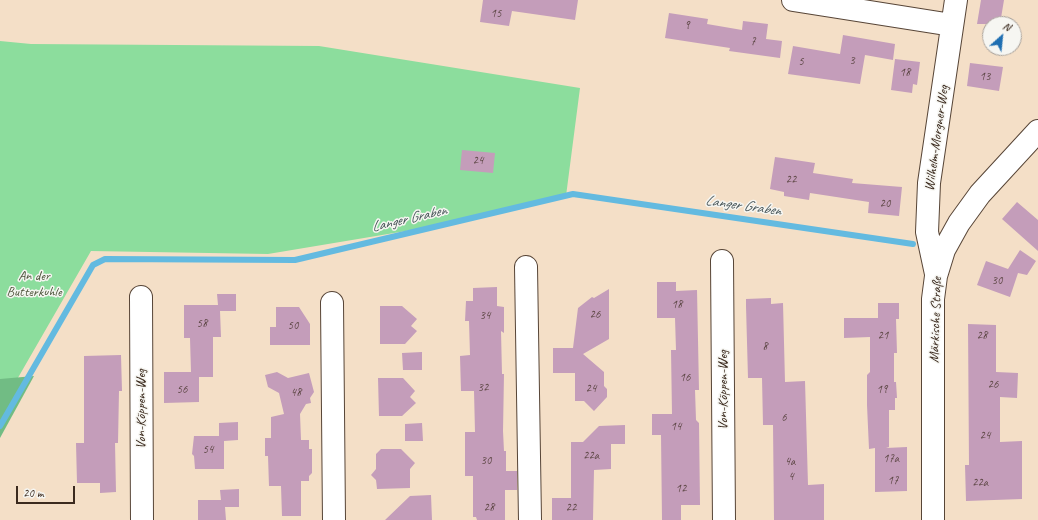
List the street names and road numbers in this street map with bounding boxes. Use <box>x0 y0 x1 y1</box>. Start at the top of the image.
street label: Wilhelm-Morgner-Weg <box>921 84 953 192</box>
street label: Märkische Straße <box>926 277 946 363</box>
street label: Von-Köppen-Weg <box>715 350 731 430</box>
street label: Von-Köppen-Weg <box>133 369 149 449</box>

